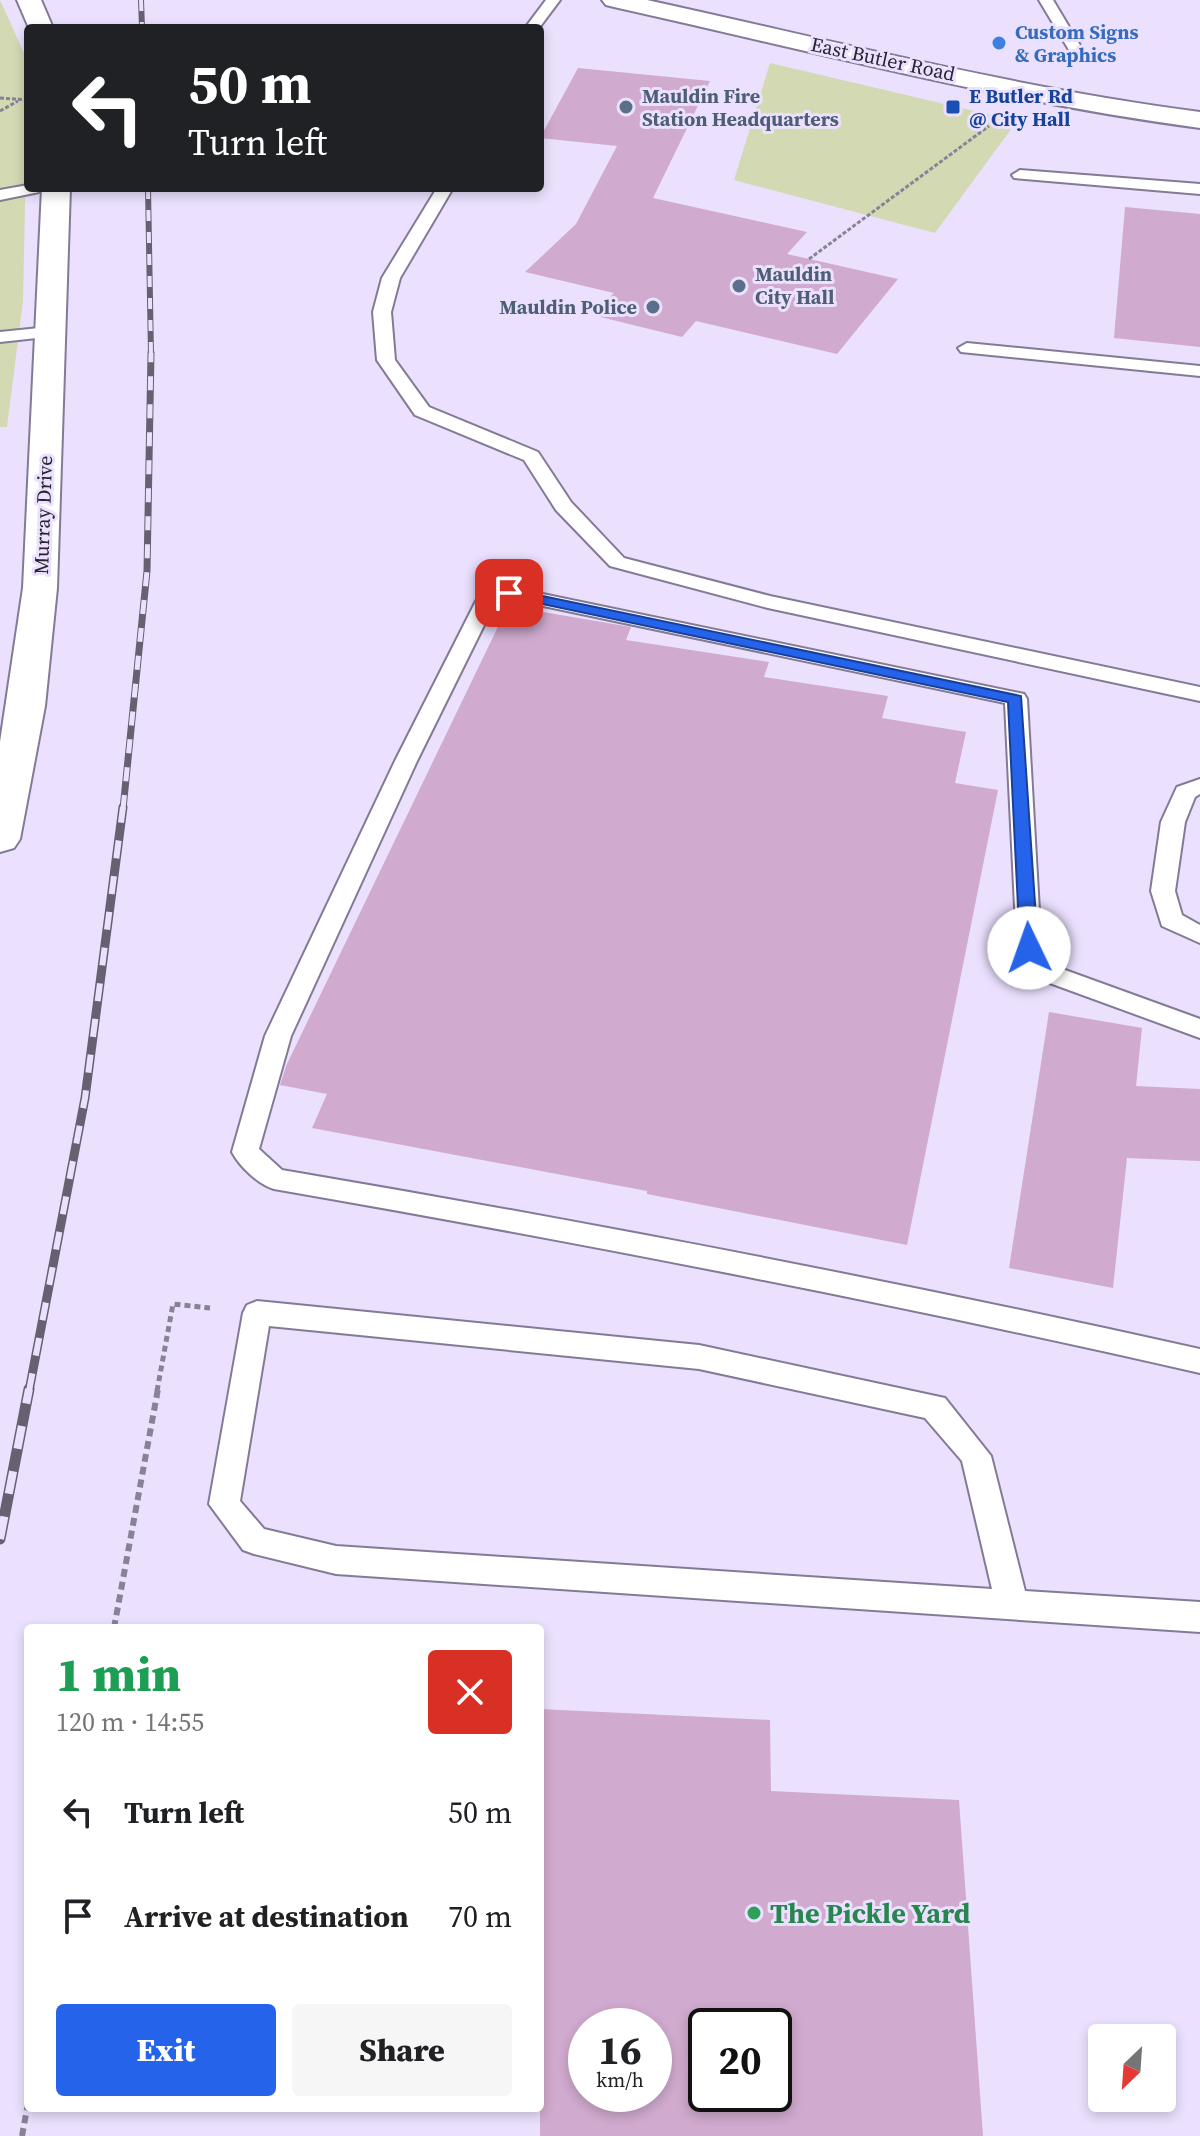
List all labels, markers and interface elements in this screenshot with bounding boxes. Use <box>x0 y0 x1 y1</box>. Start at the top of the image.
place label: Custom Signs & Graphics <box>1015 18 1139 69</box>
street label: East Butler Road <box>808 30 958 88</box>
marker: Custom Signs & Graphics <box>990 34 1008 52</box>
text: 50 m <box>188 45 311 122</box>
icon: left <box>56 56 160 160</box>
place label: Mauldin Fire Station Headquarters <box>642 82 839 133</box>
place label: E Butler Rd @ City Hall <box>969 82 1073 133</box>
marker: Mauldin Fire Station Headquarters <box>617 98 635 116</box>
marker: E Butler Rd @ City Hall <box>944 98 962 116</box>
text: Turn left <box>188 118 327 167</box>
place label: Mauldin City Hall <box>755 260 834 311</box>
marker: Mauldin City Hall <box>730 277 748 295</box>
place label: Mauldin Police <box>499 293 637 321</box>
marker: Mauldin Police <box>644 298 662 316</box>
street label: Murray Drive <box>27 455 59 575</box>
pin <box>475 559 543 627</box>
icon: arrive <box>487 571 531 615</box>
position arrow <box>987 906 1071 990</box>
text: 1 min <box>56 1641 181 1707</box>
button: close <box>428 1650 512 1734</box>
text: 120 m · 14:55 <box>56 1704 204 1740</box>
icon: left <box>56 1790 100 1834</box>
text: Turn left <box>124 1792 244 1833</box>
text: 50 m <box>448 1792 512 1833</box>
icon: arrive <box>56 1894 100 1938</box>
place label: The Pickle Yard <box>770 1894 971 1932</box>
text: Arrive at destination <box>124 1896 409 1937</box>
text: 70 m <box>448 1896 512 1937</box>
marker: The Pickle Yard <box>745 1904 763 1922</box>
button: Exit <box>56 2004 276 2096</box>
button: Share <box>292 2004 512 2096</box>
speed limit sign: 20 <box>688 2008 792 2112</box>
text: 16 <box>598 2023 642 2077</box>
north arrow <box>1088 2024 1176 2112</box>
map controls <box>1088 2024 1176 2112</box>
text: km/h <box>596 2066 644 2094</box>

